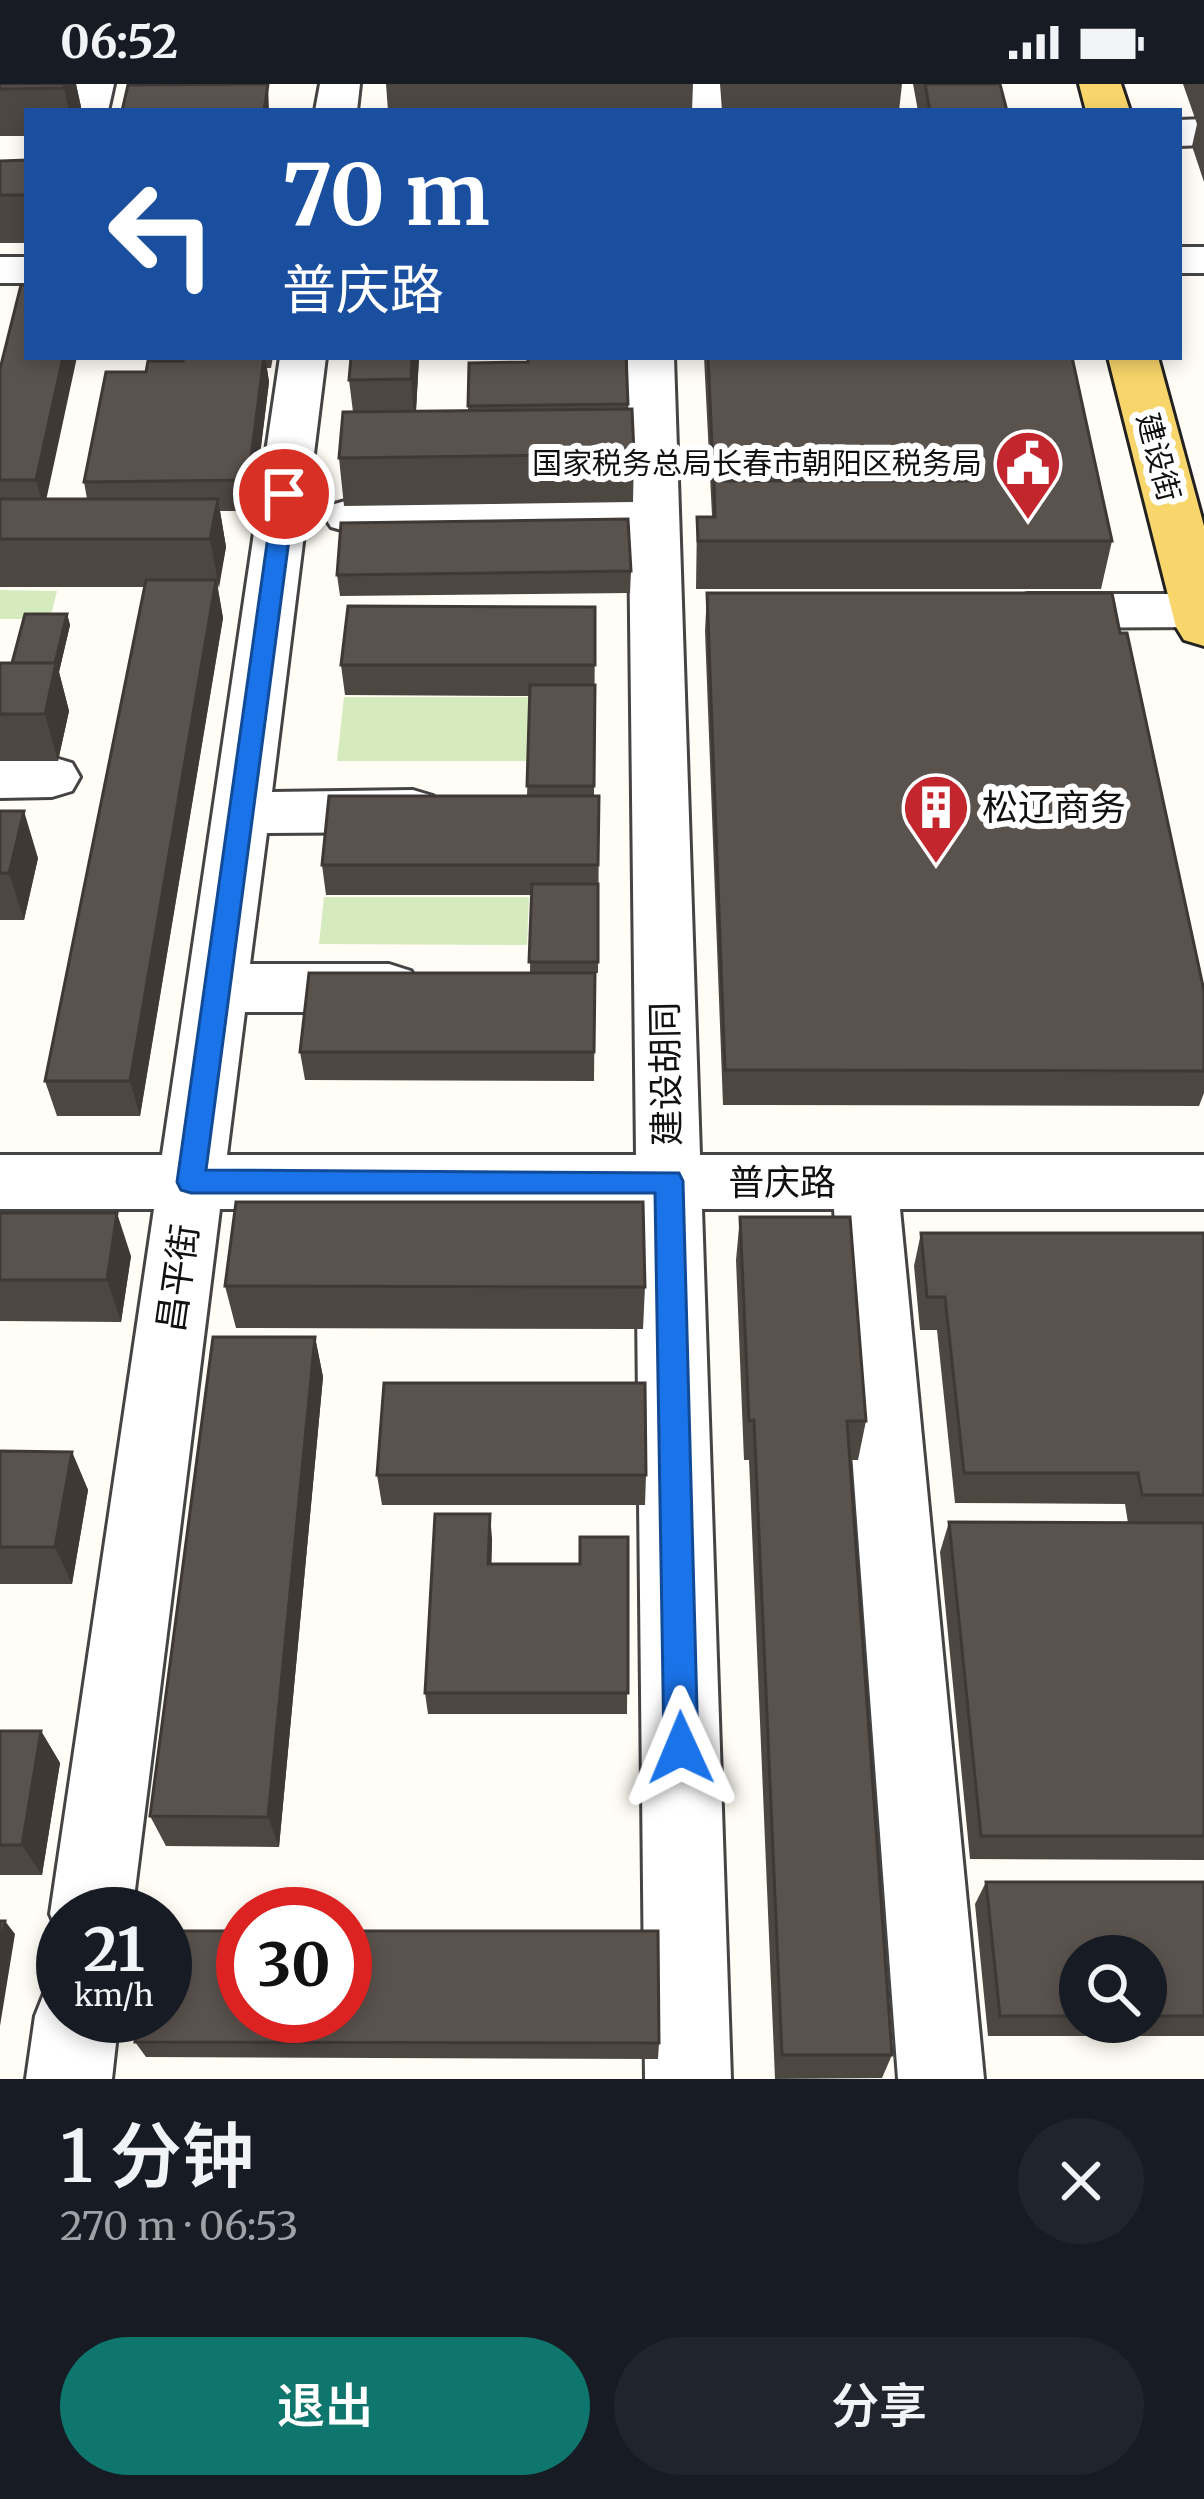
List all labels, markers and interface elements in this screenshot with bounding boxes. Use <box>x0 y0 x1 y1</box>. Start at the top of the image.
text: 06:52 <box>60 14 178 70</box>
text: 70 m <box>282 142 490 248</box>
icon: left <box>84 156 240 312</box>
text: 普庆路 <box>282 256 444 324</box>
street label: 建设街 <box>1129 409 1189 505</box>
public building icon: 国家税务总局长春市朝阳区税务局 <box>993 428 1063 522</box>
pin <box>233 443 335 545</box>
place label: 国家税务总局长春市朝阳区税务局 <box>532 444 982 482</box>
icon: arrive <box>251 461 317 527</box>
building icon: 松辽商务 <box>901 772 971 866</box>
place label: 松辽商务 <box>982 785 1126 830</box>
street label: 建设胡同 <box>642 1002 690 1146</box>
street label: 普庆路 <box>728 1160 836 1205</box>
street label: 昌平街 <box>148 1221 208 1335</box>
position arrow <box>618 1685 744 1811</box>
speed limit sign: 30 <box>216 1887 372 2043</box>
text: 21 <box>83 1912 145 1987</box>
map controls <box>1059 1935 1167 2043</box>
button: search <box>1059 1935 1167 2043</box>
text: km/h <box>74 1976 154 2014</box>
text: 1 分钟 <box>60 2111 254 2202</box>
button: close <box>1018 2118 1144 2244</box>
text: 270 m · 06:53 <box>60 2202 298 2251</box>
button: 退出 <box>60 2337 590 2475</box>
button: 分享 <box>614 2337 1144 2475</box>

